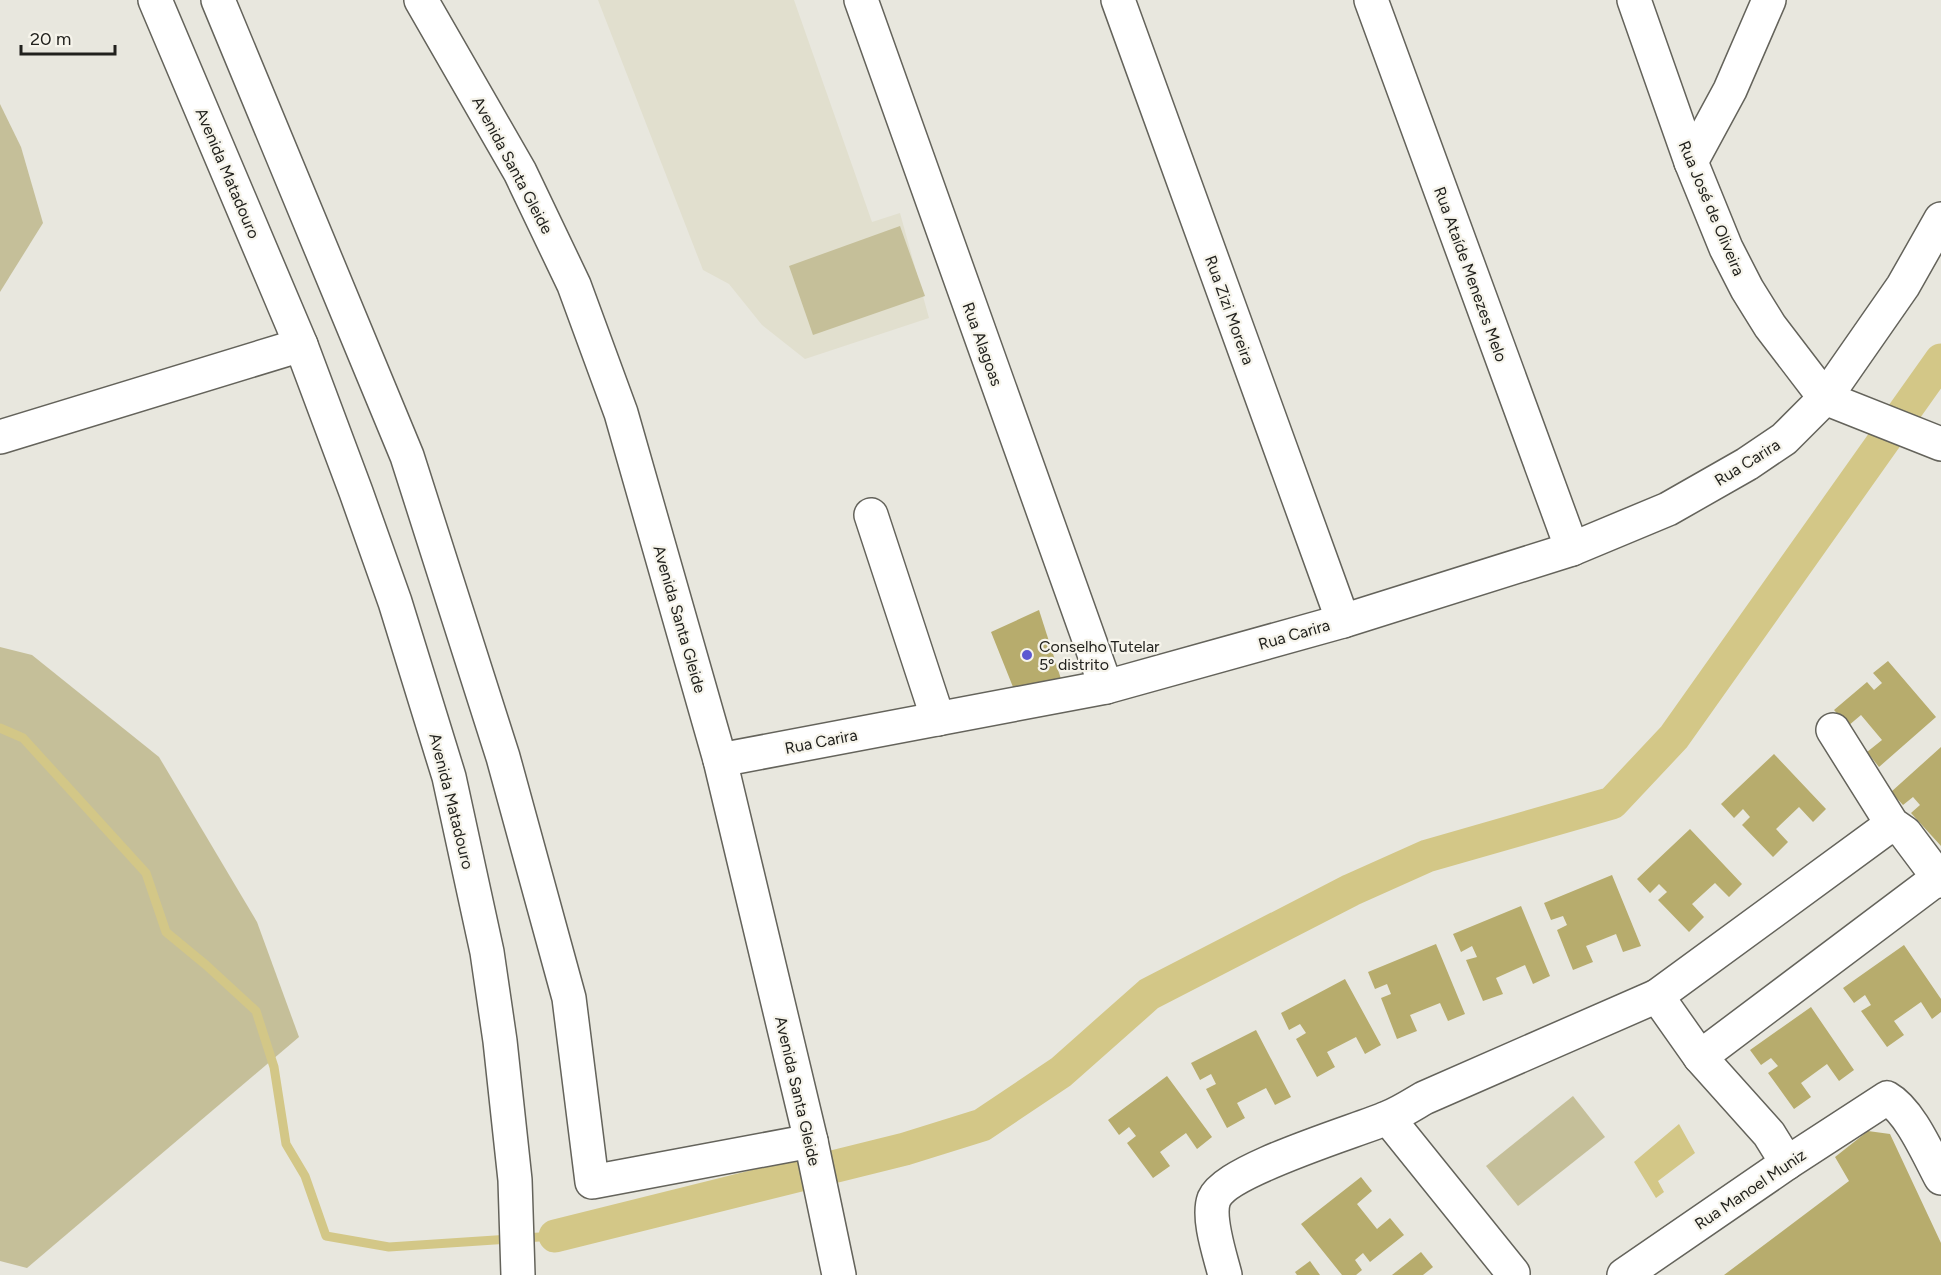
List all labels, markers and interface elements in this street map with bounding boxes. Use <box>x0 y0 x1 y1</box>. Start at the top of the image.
scale bar <box>21 18 116 56</box>
text: 20 m <box>30 28 71 50</box>
street label: Avenida Santa Gleide <box>468 93 557 237</box>
street label: Avenida Matadouro <box>191 105 264 241</box>
street label: Rua José de Oliveira <box>1675 138 1749 278</box>
street label: Rua Ataíde Menezes Melo <box>1430 184 1511 364</box>
street label: Rua Zizi Moreira <box>1201 253 1258 367</box>
street label: Rua Alagoas <box>959 300 1006 389</box>
street label: Rua Carira <box>1711 435 1783 490</box>
street label: Avenida Santa Gleide <box>649 543 710 696</box>
street label: Rua Carira <box>1256 615 1332 654</box>
place label: Conselho Tutelar 5º distrito <box>1039 637 1160 674</box>
marker: Conselho Tutelar 5º distrito <box>1020 648 1034 662</box>
street label: Rua Carira <box>783 725 859 758</box>
street label: Avenida Matadouro <box>425 731 478 871</box>
street label: Avenida Santa Gleide <box>771 1014 824 1168</box>
street label: Rua Manoel Muniz <box>1691 1145 1810 1234</box>

